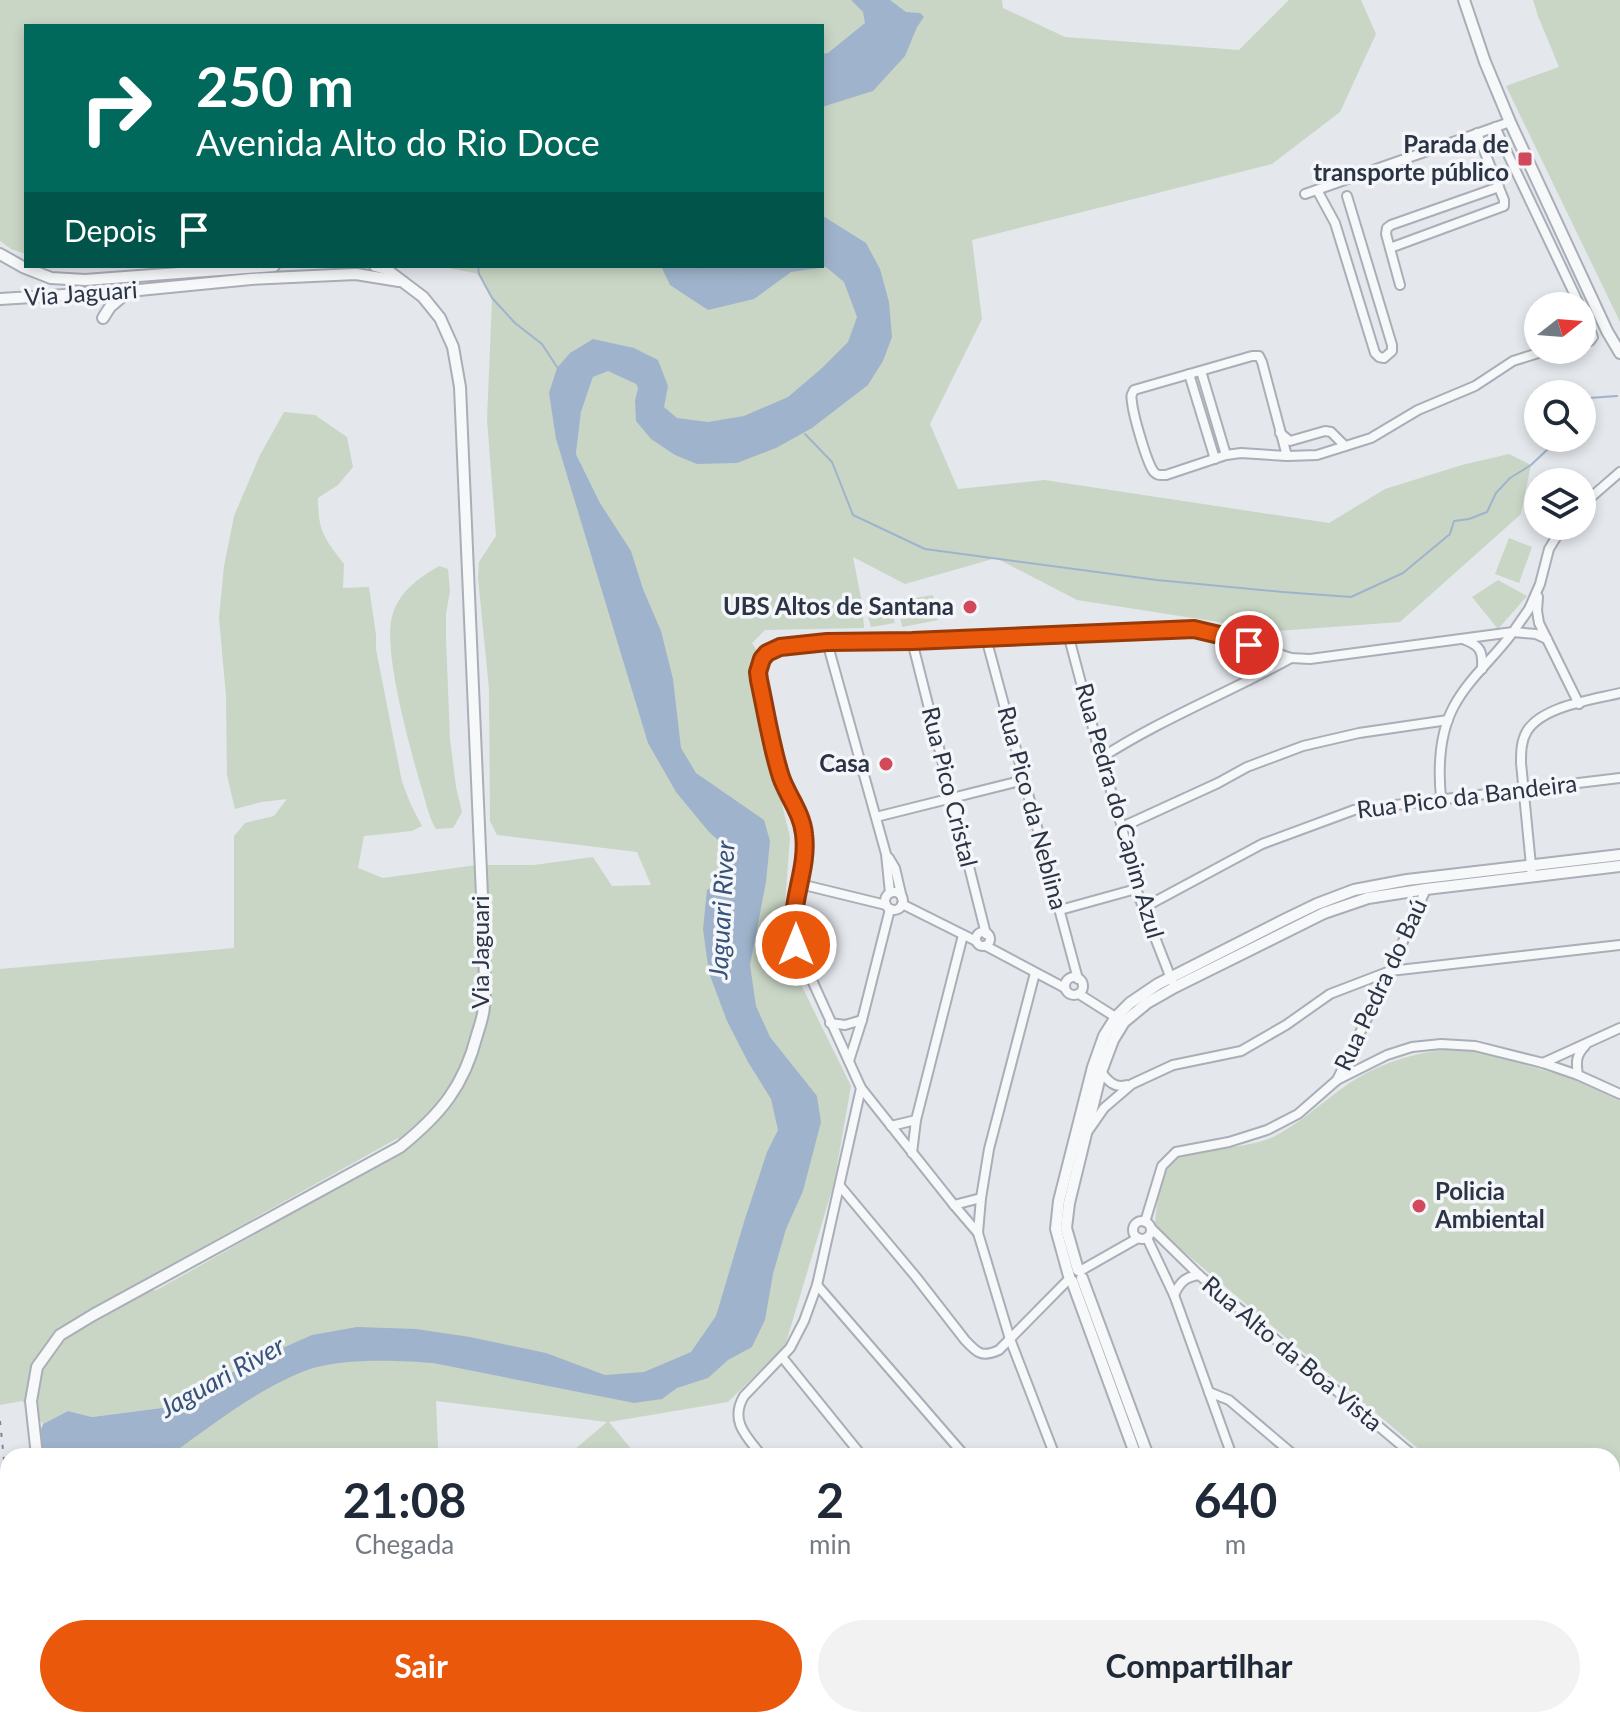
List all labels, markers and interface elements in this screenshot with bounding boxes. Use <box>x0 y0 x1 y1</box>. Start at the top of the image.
text: 250 m <box>196 52 354 119</box>
icon: right <box>64 56 168 160</box>
text: Avenida Alto do Rio Doce <box>196 120 600 164</box>
place label: Parada de transporte público <box>1313 129 1509 186</box>
marker: Parada de transporte público <box>1516 150 1534 168</box>
icon: arrive <box>172 208 216 252</box>
text: Depois <box>64 212 156 248</box>
street label: Via Jaguari <box>23 274 138 311</box>
north arrow <box>1524 292 1596 364</box>
map controls <box>1524 292 1596 540</box>
button: search <box>1524 380 1596 452</box>
button: layers <box>1524 468 1596 540</box>
place label: UBS Altos de Santana <box>723 591 954 620</box>
marker: UBS Altos de Santana <box>961 598 979 616</box>
pin <box>1215 611 1283 679</box>
icon: arrive <box>1227 623 1271 667</box>
street label: Rua Pedra do Capim Azul <box>1070 680 1171 942</box>
street label: Rua Pico Cristal <box>917 703 984 870</box>
street label: Rua Pico da Neblina <box>992 703 1075 913</box>
place label: Casa <box>819 748 870 777</box>
marker: Casa <box>877 755 895 773</box>
street label: Rua Pico da Bandeira <box>1355 768 1579 823</box>
water label: Jaguari River <box>701 839 741 981</box>
street label: Rua Pedra do Baú <box>1327 894 1432 1075</box>
street label: Via Jaguari <box>465 895 494 1009</box>
position arrow <box>754 903 838 987</box>
place label: Policia Ambiental <box>1434 1176 1545 1233</box>
marker: Policia Ambiental <box>1410 1197 1428 1215</box>
street label: Rua Alto da Boa Vista <box>1197 1269 1389 1437</box>
water label: Jaguari River <box>152 1328 291 1424</box>
text: 21:08 <box>343 1471 466 1528</box>
text: 2 <box>816 1471 844 1528</box>
text: 640 <box>1194 1471 1277 1528</box>
text: Chegada <box>355 1528 454 1560</box>
text: min <box>809 1528 851 1560</box>
text: m <box>1225 1528 1246 1560</box>
button: Sair <box>40 1620 802 1712</box>
button: Compartilhar <box>818 1620 1580 1712</box>

